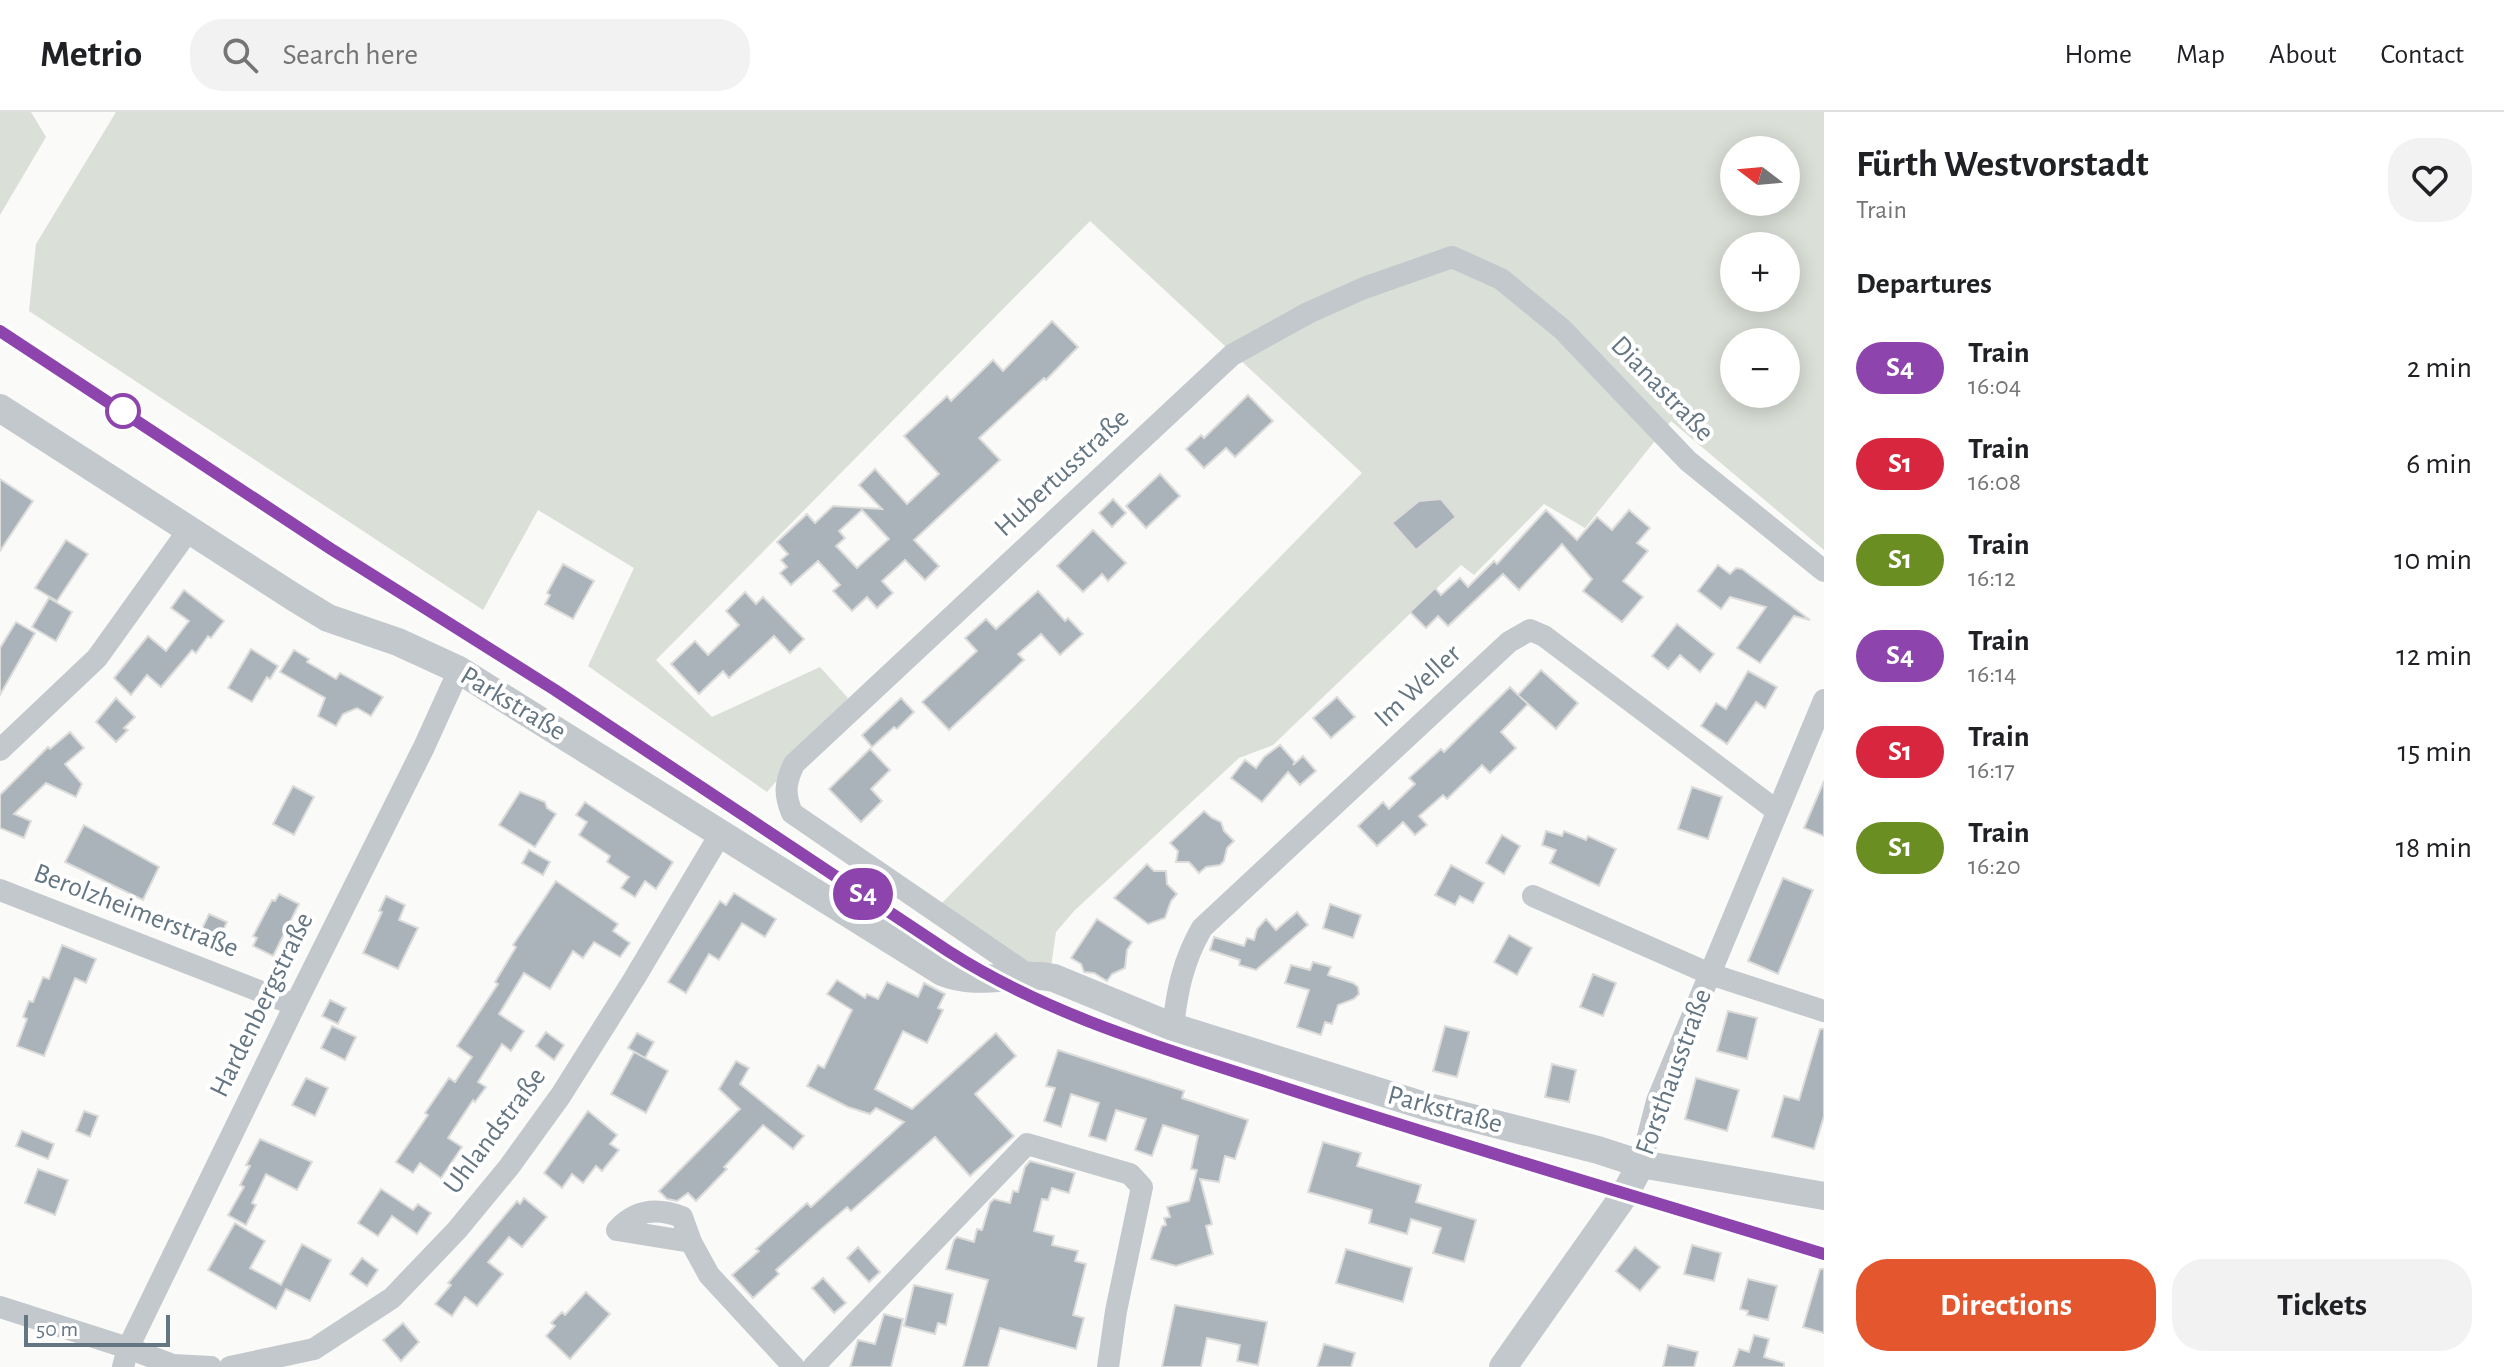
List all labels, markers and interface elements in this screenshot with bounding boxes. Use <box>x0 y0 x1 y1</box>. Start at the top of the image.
search box <box>190 19 750 91</box>
icon: search <box>218 33 262 77</box>
text: Metrio <box>40 36 142 74</box>
text: Search here <box>282 40 418 70</box>
text: Home <box>2065 41 2132 69</box>
text: Map <box>2176 41 2225 69</box>
text: About <box>2269 41 2337 69</box>
text: Contact <box>2381 41 2464 69</box>
north arrow <box>1720 136 1800 216</box>
map controls <box>1720 136 1800 408</box>
button: heart <box>2388 138 2472 222</box>
text: Fürth Westvorstadt <box>1856 146 2149 184</box>
text: Train <box>1856 197 1907 223</box>
button: + <box>1720 232 1800 312</box>
text: Departures <box>1856 269 1992 299</box>
button: − <box>1720 328 1800 408</box>
street label: Dianastraße <box>1605 331 1719 447</box>
text: Train <box>1968 338 2030 368</box>
text: 2 min <box>2407 353 2472 383</box>
text: S4 <box>1886 354 1914 382</box>
text: 16:04 <box>1968 373 2021 399</box>
unlabelled marker <box>106 394 140 428</box>
street label: Hubertusstraße <box>989 404 1135 542</box>
text: Train <box>1968 434 2030 464</box>
text: 6 min <box>2406 449 2472 479</box>
text: S1 <box>1888 450 1912 478</box>
text: 16:08 <box>1968 469 2021 495</box>
text: Train <box>1968 530 2030 560</box>
text: 10 min <box>2394 545 2472 575</box>
text: S1 <box>1888 546 1912 574</box>
text: 16:12 <box>1968 565 2016 591</box>
text: Train <box>1968 626 2030 656</box>
street label: Im Weller <box>1369 639 1467 733</box>
text: 12 min <box>2396 641 2472 671</box>
text: S4 <box>1886 642 1914 670</box>
text: 16:14 <box>1968 661 2017 687</box>
street label: Parkstraße <box>455 662 571 746</box>
text: Train <box>1968 722 2030 752</box>
text: 15 min <box>2397 737 2472 767</box>
text: S1 <box>1888 738 1912 766</box>
text: 16:17 <box>1968 757 2015 783</box>
text: Train <box>1968 818 2030 848</box>
text: 18 min <box>2396 833 2472 863</box>
text: S1 <box>1888 834 1912 862</box>
text: 16:20 <box>1968 853 2021 879</box>
street label: Berolzheimerstraße <box>30 859 242 963</box>
line badge: S4 <box>827 868 899 920</box>
text: S4 <box>849 880 877 908</box>
street label: Hardenbergstraße <box>205 908 319 1102</box>
street label: Forsthausstraße <box>1631 985 1717 1159</box>
street label: Uhlandstraße <box>439 1063 551 1199</box>
street label: Parkstraße <box>1385 1081 1505 1139</box>
button: Directions <box>1856 1259 2156 1351</box>
button: Tickets <box>2172 1259 2472 1351</box>
scale bar <box>24 1311 170 1347</box>
text: 50 m <box>36 1318 78 1340</box>

